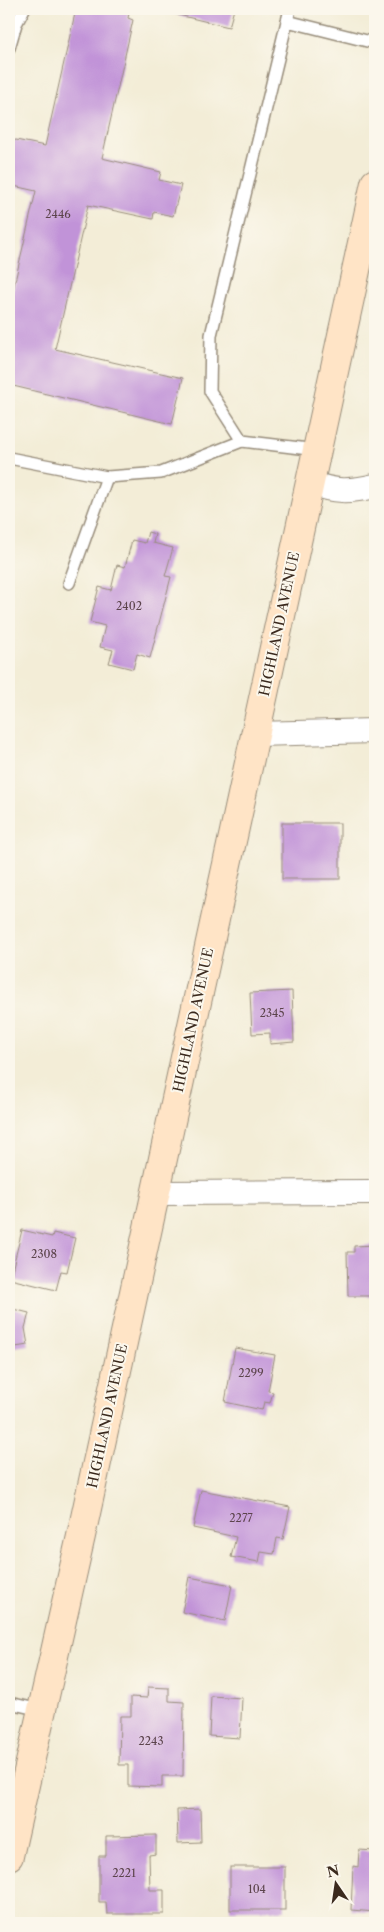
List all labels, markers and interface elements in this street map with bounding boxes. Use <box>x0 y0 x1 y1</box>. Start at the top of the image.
house number: 2446 <box>45 207 71 221</box>
street label: HIGHLAND AVENUE <box>255 550 303 698</box>
house number: 2402 <box>116 599 142 613</box>
street label: HIGHLAND AVENUE <box>169 946 217 1094</box>
house number: 2345 <box>260 1006 284 1020</box>
house number: 2308 <box>31 1247 57 1261</box>
street label: HIGHLAND AVENUE <box>83 1342 131 1490</box>
house number: 2299 <box>238 1366 264 1380</box>
house number: 2277 <box>229 1511 253 1525</box>
house number: 2243 <box>138 1734 164 1748</box>
north arrow <box>312 1860 362 1910</box>
text: N <box>325 1861 341 1881</box>
house number: 2221 <box>112 1866 136 1880</box>
house number: 104 <box>248 1882 266 1896</box>

